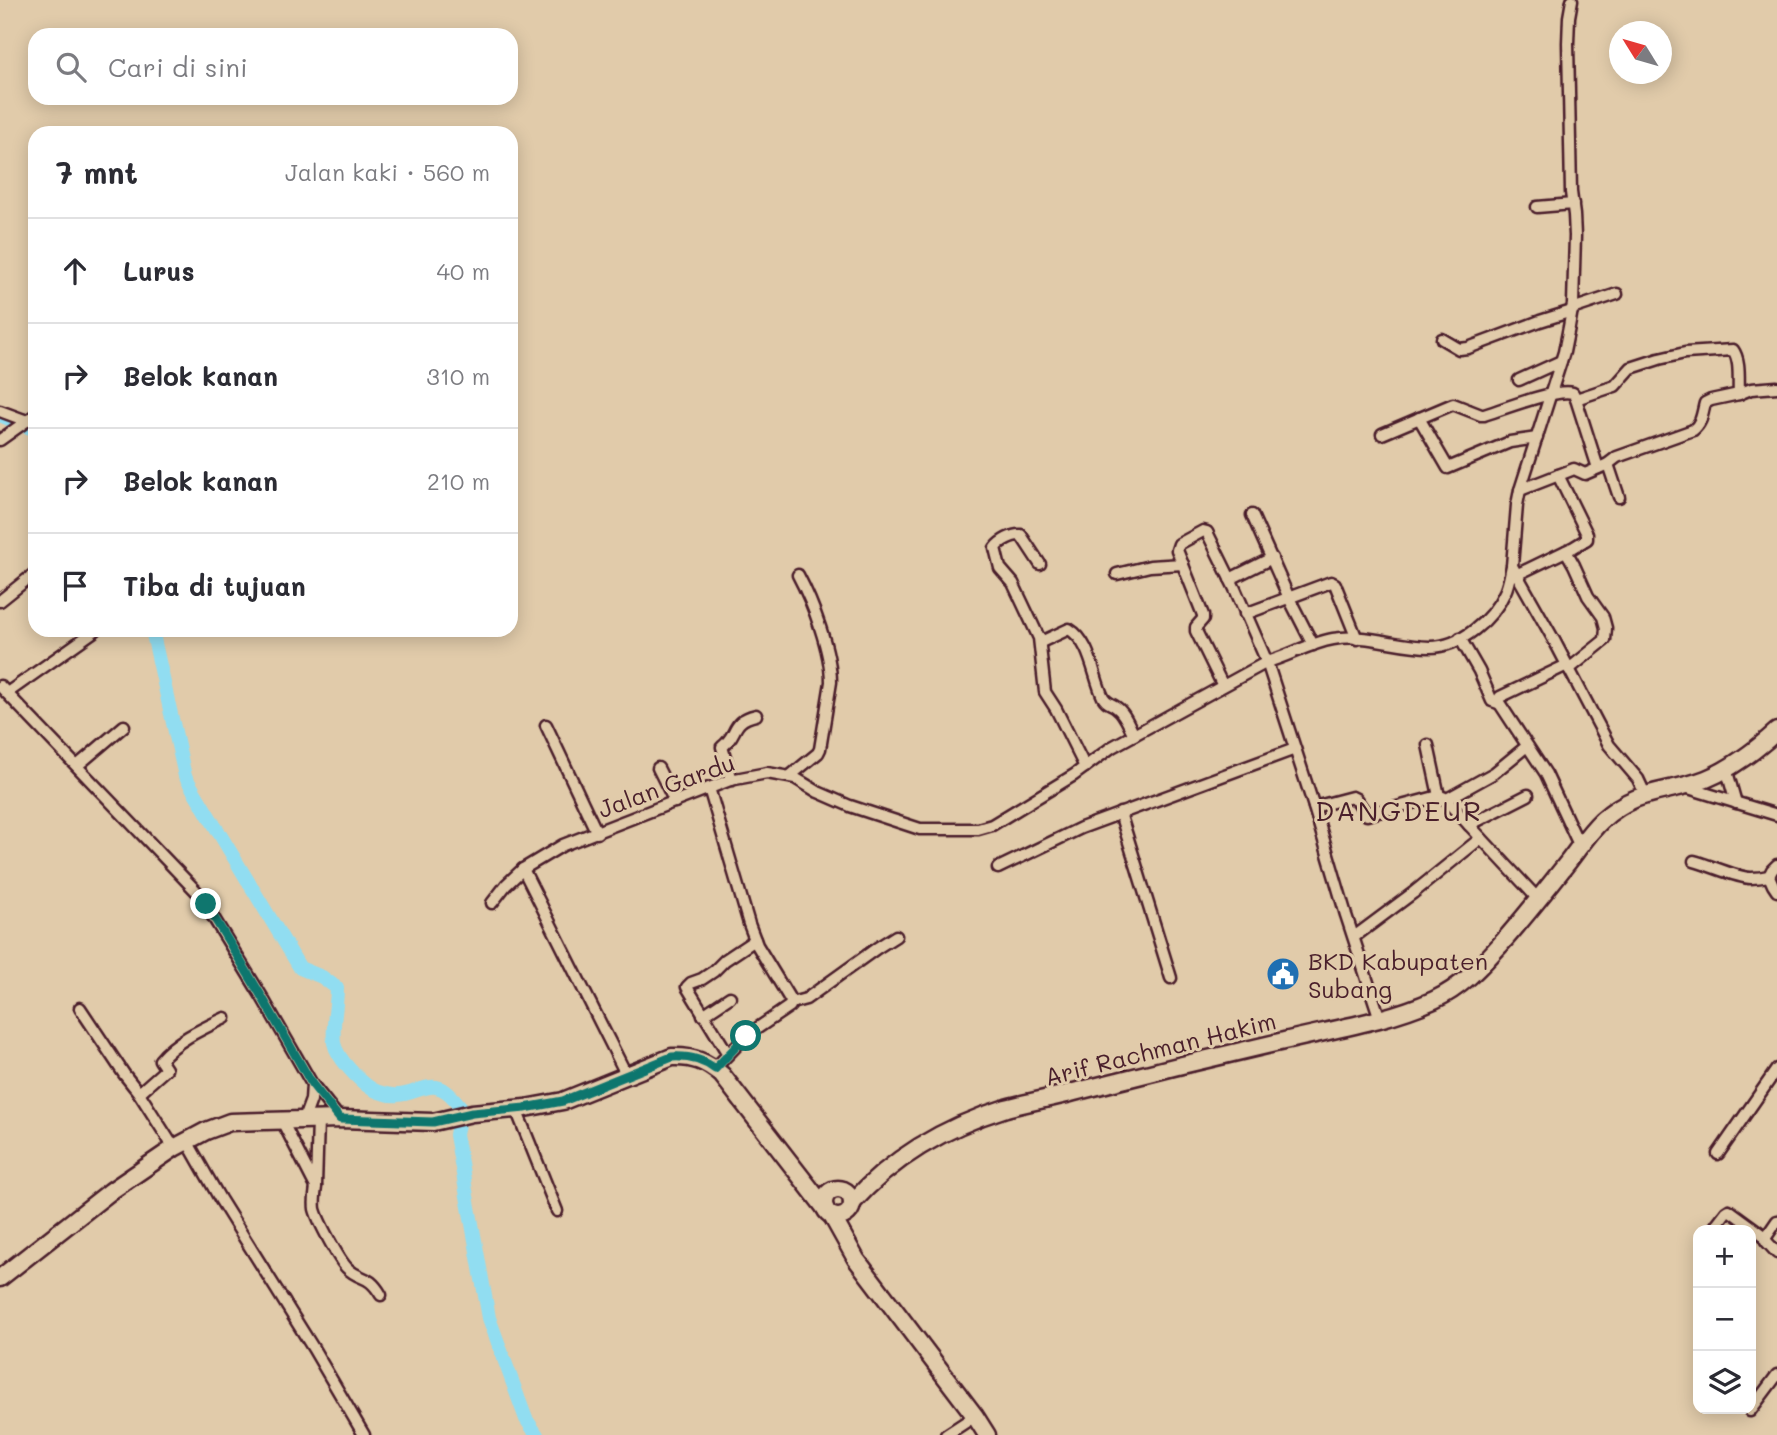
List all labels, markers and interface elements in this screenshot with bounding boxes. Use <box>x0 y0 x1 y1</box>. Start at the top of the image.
north arrow <box>1609 21 1672 84</box>
search box <box>28 28 518 105</box>
icon: search <box>52 48 90 86</box>
text: Cari di sini <box>108 50 248 84</box>
text: 7 mnt <box>56 152 138 192</box>
text: Jalan kaki · 560 m <box>285 157 490 187</box>
icon: ahead <box>56 252 94 290</box>
text: Lurus <box>123 254 195 288</box>
text: 40 m <box>437 256 490 286</box>
icon: right <box>56 357 94 395</box>
text: Belok kanan <box>123 359 278 393</box>
text: 310 m <box>426 361 490 391</box>
icon: right <box>56 462 94 500</box>
text: Belok kanan <box>123 464 278 498</box>
text: 210 m <box>427 466 490 496</box>
icon: arrive <box>56 567 94 605</box>
text: Tiba di tujuan <box>123 569 306 603</box>
street label: Jalan Gardu <box>593 746 739 824</box>
district label: DANGDEUR <box>1315 792 1483 828</box>
route end <box>190 888 221 919</box>
place label: BKD Kabupaten Subang <box>1308 945 1488 1004</box>
public building icon: BKD Kabupaten Subang <box>1264 955 1302 993</box>
street label: Arif Rachman Hakim <box>1041 1004 1279 1092</box>
route start <box>730 1020 761 1051</box>
map controls <box>1693 1225 1756 1414</box>
button: + <box>1693 1225 1756 1288</box>
button: − <box>1693 1288 1756 1351</box>
button: layers <box>1693 1351 1756 1414</box>

